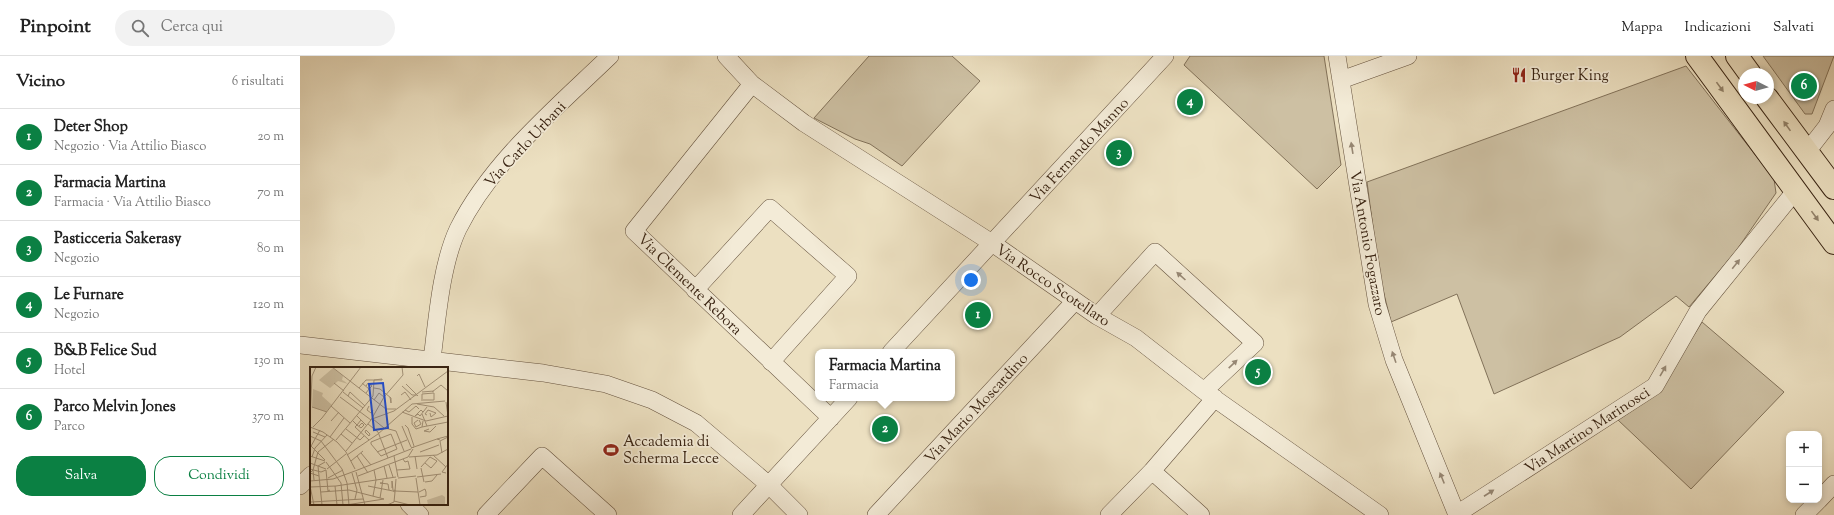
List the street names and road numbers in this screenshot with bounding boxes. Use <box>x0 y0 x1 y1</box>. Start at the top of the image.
street label: Via Fernando Manno <box>1026 94 1134 208</box>
street label: Via Carlo Urbani <box>481 97 572 193</box>
street label: Via Antonio Fogazzaro <box>1343 169 1390 317</box>
street label: Via Clemente Rebora <box>632 230 746 341</box>
street label: Via Rocco Scotellaro <box>991 240 1114 332</box>
street label: Via Mario Moscardino <box>920 349 1034 469</box>
street label: Via Martino Marinosci <box>1521 383 1655 480</box>

